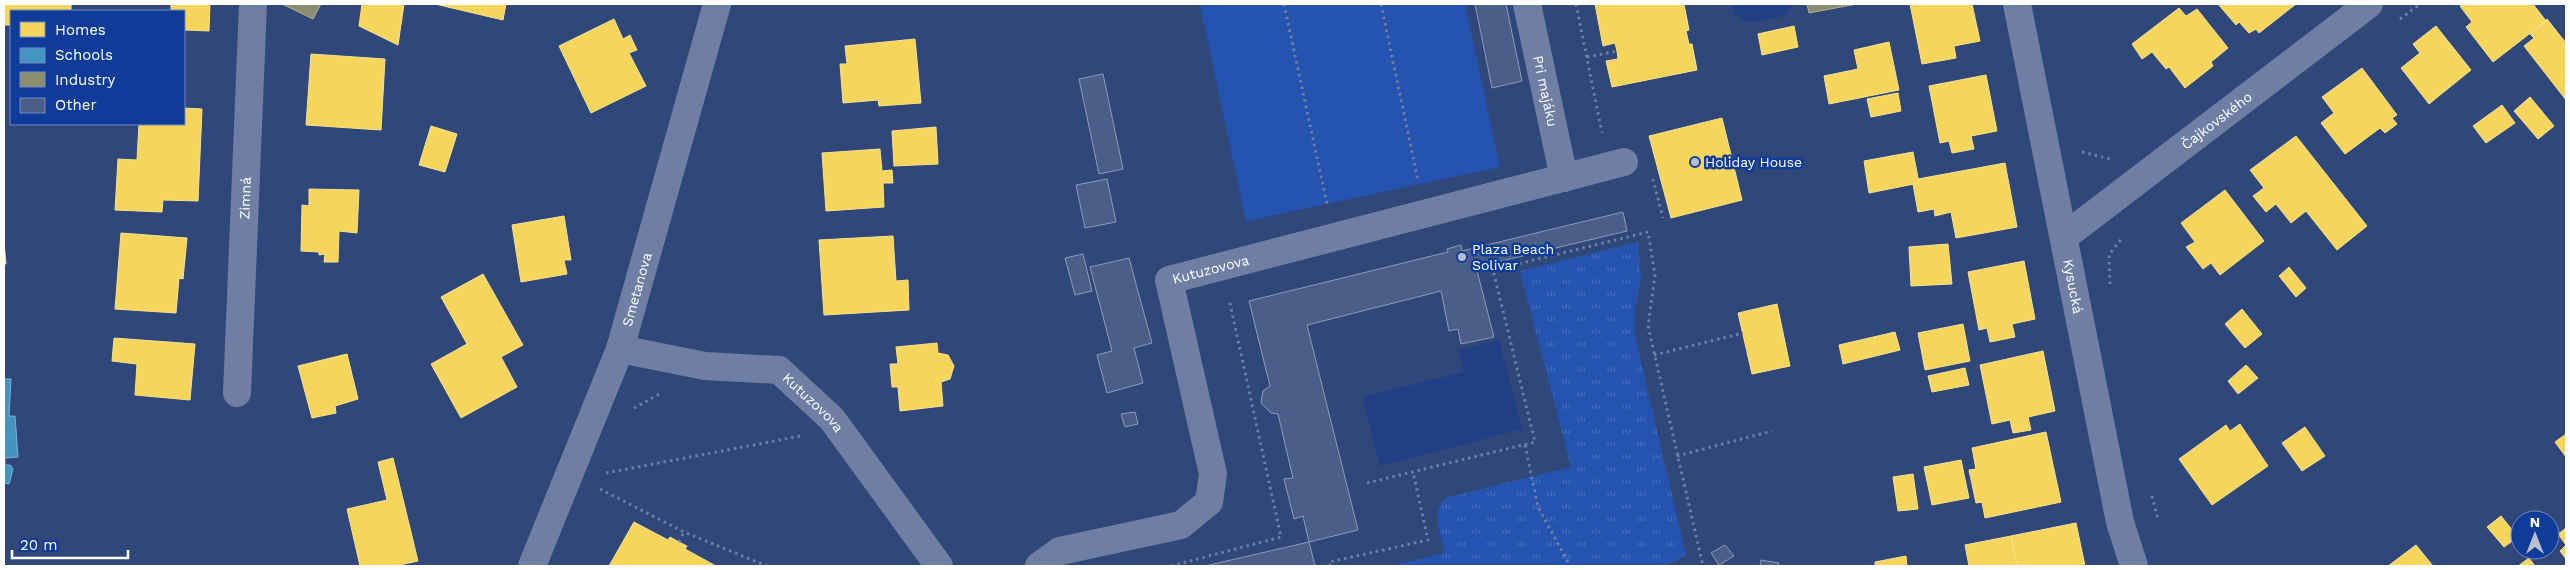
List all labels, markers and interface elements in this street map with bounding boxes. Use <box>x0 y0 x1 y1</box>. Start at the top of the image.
legend <box>10 10 185 125</box>
text: Homes <box>55 21 106 39</box>
text: Schools <box>55 46 113 64</box>
street label: Pri majáku <box>1530 54 1561 128</box>
text: Industry <box>55 71 116 89</box>
street label: Čajkovského <box>2178 88 2255 153</box>
text: Other <box>55 96 97 114</box>
place label: Holiday House <box>1705 154 1802 170</box>
marker: Holiday House <box>1689 156 1701 168</box>
street label: Zimná <box>236 177 254 220</box>
place label: Plaza Beach Solivar <box>1472 241 1554 273</box>
street label: Smetanova <box>619 251 655 328</box>
marker: Plaza Beach Solivar <box>1456 251 1468 263</box>
street label: Kutuzovova <box>1171 252 1251 287</box>
street label: Kysucká <box>2060 258 2086 315</box>
street label: Kutuzovova <box>779 370 847 435</box>
north arrow <box>2510 510 2560 560</box>
text: N <box>2530 514 2540 530</box>
scale bar <box>12 528 129 560</box>
text: 20 m <box>20 536 58 554</box>

